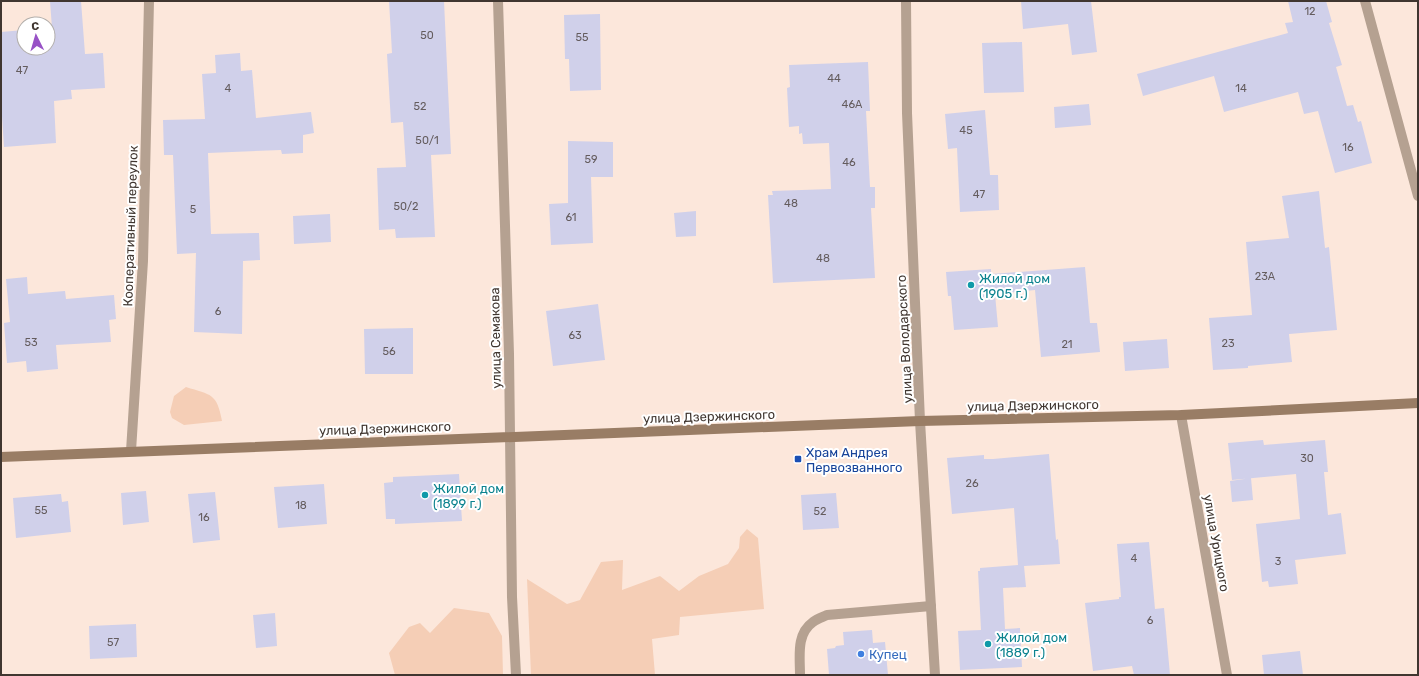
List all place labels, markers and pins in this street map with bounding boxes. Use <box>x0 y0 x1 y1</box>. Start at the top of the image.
place label: Жилой дом (1905 г.) <box>979 271 1050 301</box>
marker: Жилой дом (1905 г.) <box>966 280 976 290</box>
place label: Храм Андрея Первозванного <box>806 445 902 475</box>
marker: Храм Андрея Первозванного <box>793 454 803 464</box>
place label: Жилой дом (1899 г.) <box>433 481 504 511</box>
marker: Жилой дом (1899 г.) <box>420 490 430 500</box>
place label: Жилой дом (1889 г.) <box>996 630 1067 660</box>
marker: Жилой дом (1889 г.) <box>983 639 993 649</box>
place label: Купец <box>869 647 907 662</box>
marker: Купец <box>856 649 866 659</box>

